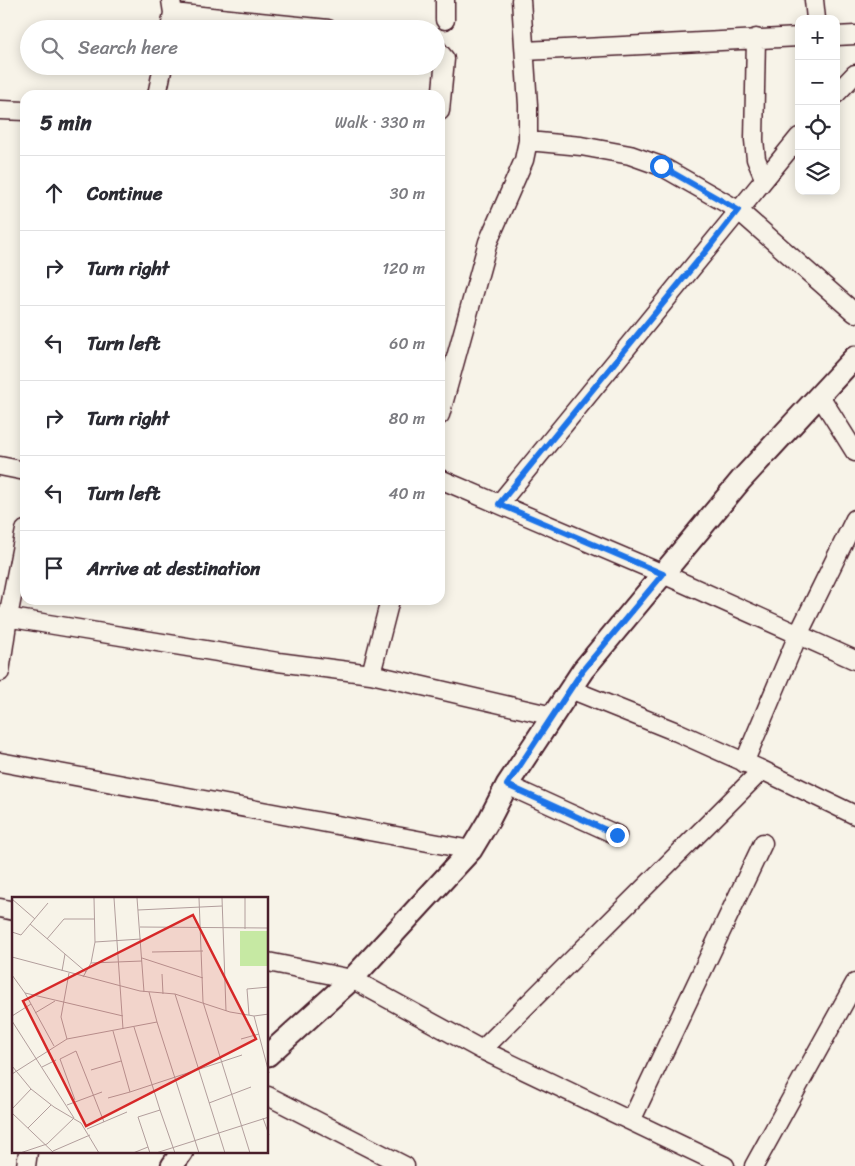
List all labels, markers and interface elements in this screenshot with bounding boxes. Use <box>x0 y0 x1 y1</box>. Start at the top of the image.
map controls <box>795 15 840 195</box>
button: + <box>795 15 840 60</box>
search box <box>20 20 445 75</box>
text: Search here <box>78 31 178 64</box>
icon: search <box>38 34 66 62</box>
button: − <box>795 60 840 105</box>
text: 5 min <box>40 104 92 142</box>
button: locate <box>795 105 840 150</box>
text: Walk · 330 m <box>335 108 425 137</box>
button: layers <box>795 150 840 195</box>
route start <box>650 155 673 178</box>
text: Continue <box>87 177 163 210</box>
icon: ahead <box>40 179 68 207</box>
text: 30 m <box>390 179 425 208</box>
text: Turn right <box>87 252 169 285</box>
icon: right <box>40 254 68 282</box>
text: 120 m <box>382 254 425 283</box>
text: Turn left <box>87 327 160 360</box>
icon: left <box>40 329 68 357</box>
text: 60 m <box>389 329 425 358</box>
text: Turn right <box>87 402 169 435</box>
icon: right <box>40 404 68 432</box>
text: 80 m <box>389 404 425 433</box>
text: Turn left <box>87 477 160 510</box>
icon: left <box>40 479 68 507</box>
text: 40 m <box>388 479 425 508</box>
text: Arrive at destination <box>87 552 260 585</box>
icon: arrive <box>40 554 68 582</box>
route end <box>606 824 629 847</box>
inset map <box>12 897 269 1154</box>

